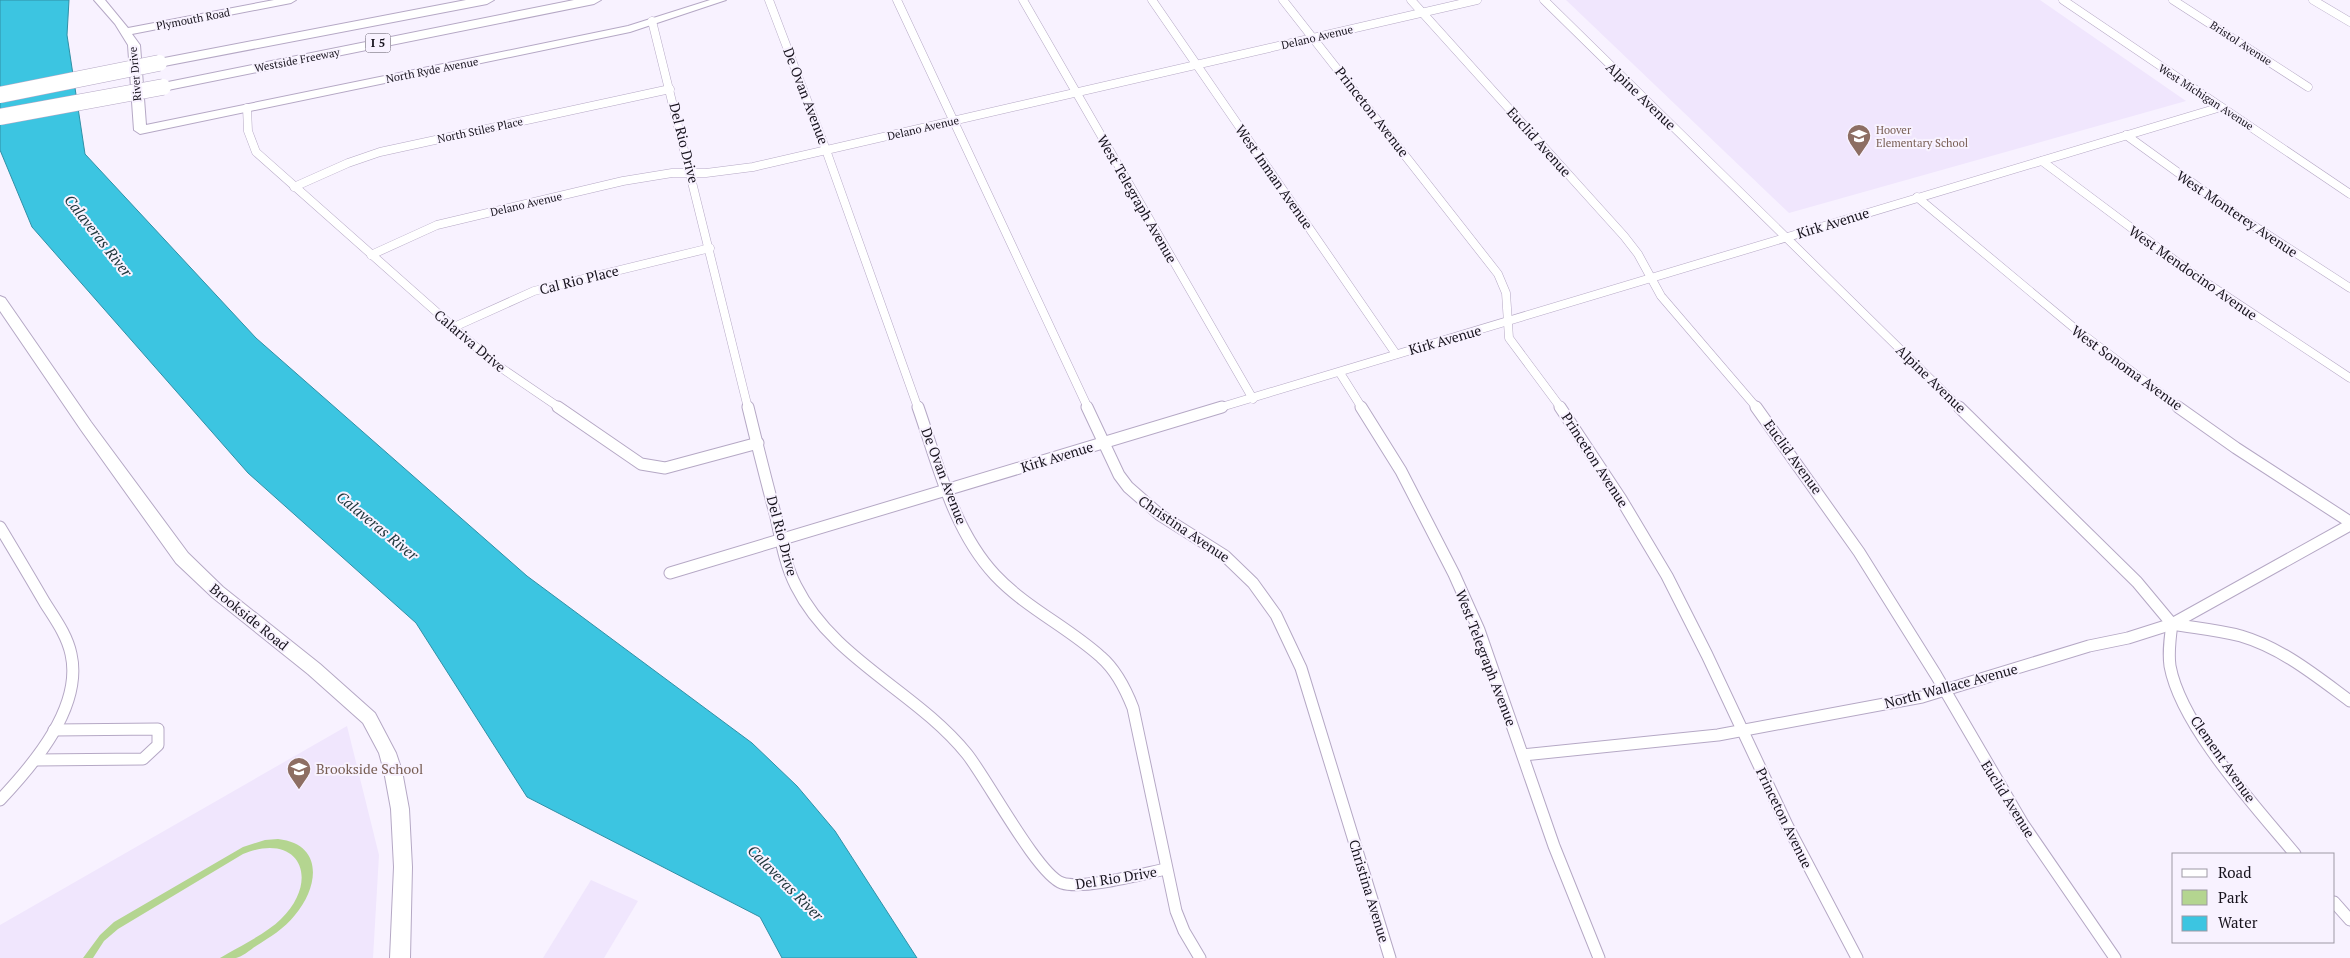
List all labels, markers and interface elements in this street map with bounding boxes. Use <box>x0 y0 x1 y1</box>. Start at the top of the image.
street label: Plymouth Road <box>155 5 231 33</box>
street label: Bristol Avenue <box>2207 18 2275 68</box>
street label: Delano Avenue <box>1280 22 1355 52</box>
road number: I 5 <box>366 34 390 52</box>
street label: Westside Freeway <box>253 45 341 75</box>
street label: De Ovan Avenue <box>779 45 834 147</box>
street label: River Drive <box>126 46 144 102</box>
street label: North Ryde Avenue <box>385 54 480 86</box>
street label: Alpine Avenue <box>1602 57 1680 134</box>
street label: West Michigan Avenue <box>2156 61 2257 133</box>
street label: Princeton Avenue <box>1331 63 1414 161</box>
street label: Del Rio Drive <box>665 101 704 185</box>
street label: Euclid Avenue <box>1503 103 1576 181</box>
street label: Delano Avenue <box>886 113 961 143</box>
street label: North Stiles Place <box>436 114 524 146</box>
street label: West Inman Avenue <box>1231 121 1318 233</box>
school or university icon: Hoover Elementary School <box>1846 123 1872 157</box>
place label: Hoover Elementary School <box>1876 123 1968 150</box>
street label: West Telegraph Avenue <box>1093 131 1182 266</box>
street label: West Monterey Avenue <box>2173 166 2302 261</box>
street label: Delano Avenue <box>489 189 564 219</box>
water label: Calaveras River <box>60 190 138 282</box>
street label: Kirk Avenue <box>1794 202 1871 243</box>
street label: West Mendocino Avenue <box>2125 221 2261 324</box>
street label: Cal Rio Place <box>537 261 620 299</box>
street label: Calariva Drive <box>431 305 510 376</box>
street label: Kirk Avenue <box>1406 320 1483 359</box>
street label: West Sonoma Avenue <box>2068 321 2187 414</box>
street label: Alpine Avenue <box>1892 340 1970 417</box>
street label: Princeton Avenue <box>1558 409 1633 511</box>
street label: Euclid Avenue <box>1760 416 1827 498</box>
street label: De Ovan Avenue <box>917 425 972 527</box>
street label: Kirk Avenue <box>1018 436 1095 477</box>
water label: Calaveras River <box>333 486 423 565</box>
street label: Christina Avenue <box>1135 491 1234 566</box>
street label: Del Rio Drive <box>763 494 802 578</box>
street label: Brookside Road <box>206 579 293 654</box>
street label: West Telegraph Avenue <box>1452 587 1521 729</box>
street label: North Wallace Avenue <box>1882 659 2020 712</box>
street label: Clement Avenue <box>2186 712 2260 806</box>
school or university icon: Brookside School <box>286 756 312 790</box>
street label: Euclid Avenue <box>1977 756 2040 841</box>
place label: Brookside School <box>316 759 423 778</box>
street label: Princeton Avenue <box>1752 764 1817 871</box>
street label: Christina Avenue <box>1345 837 1394 945</box>
water label: Calaveras River <box>744 840 829 925</box>
legend <box>2172 853 2335 943</box>
street label: Del Rio Drive <box>1074 862 1158 893</box>
text: Road <box>2218 862 2251 882</box>
text: Park <box>2218 887 2248 907</box>
text: Water <box>2218 912 2258 932</box>

